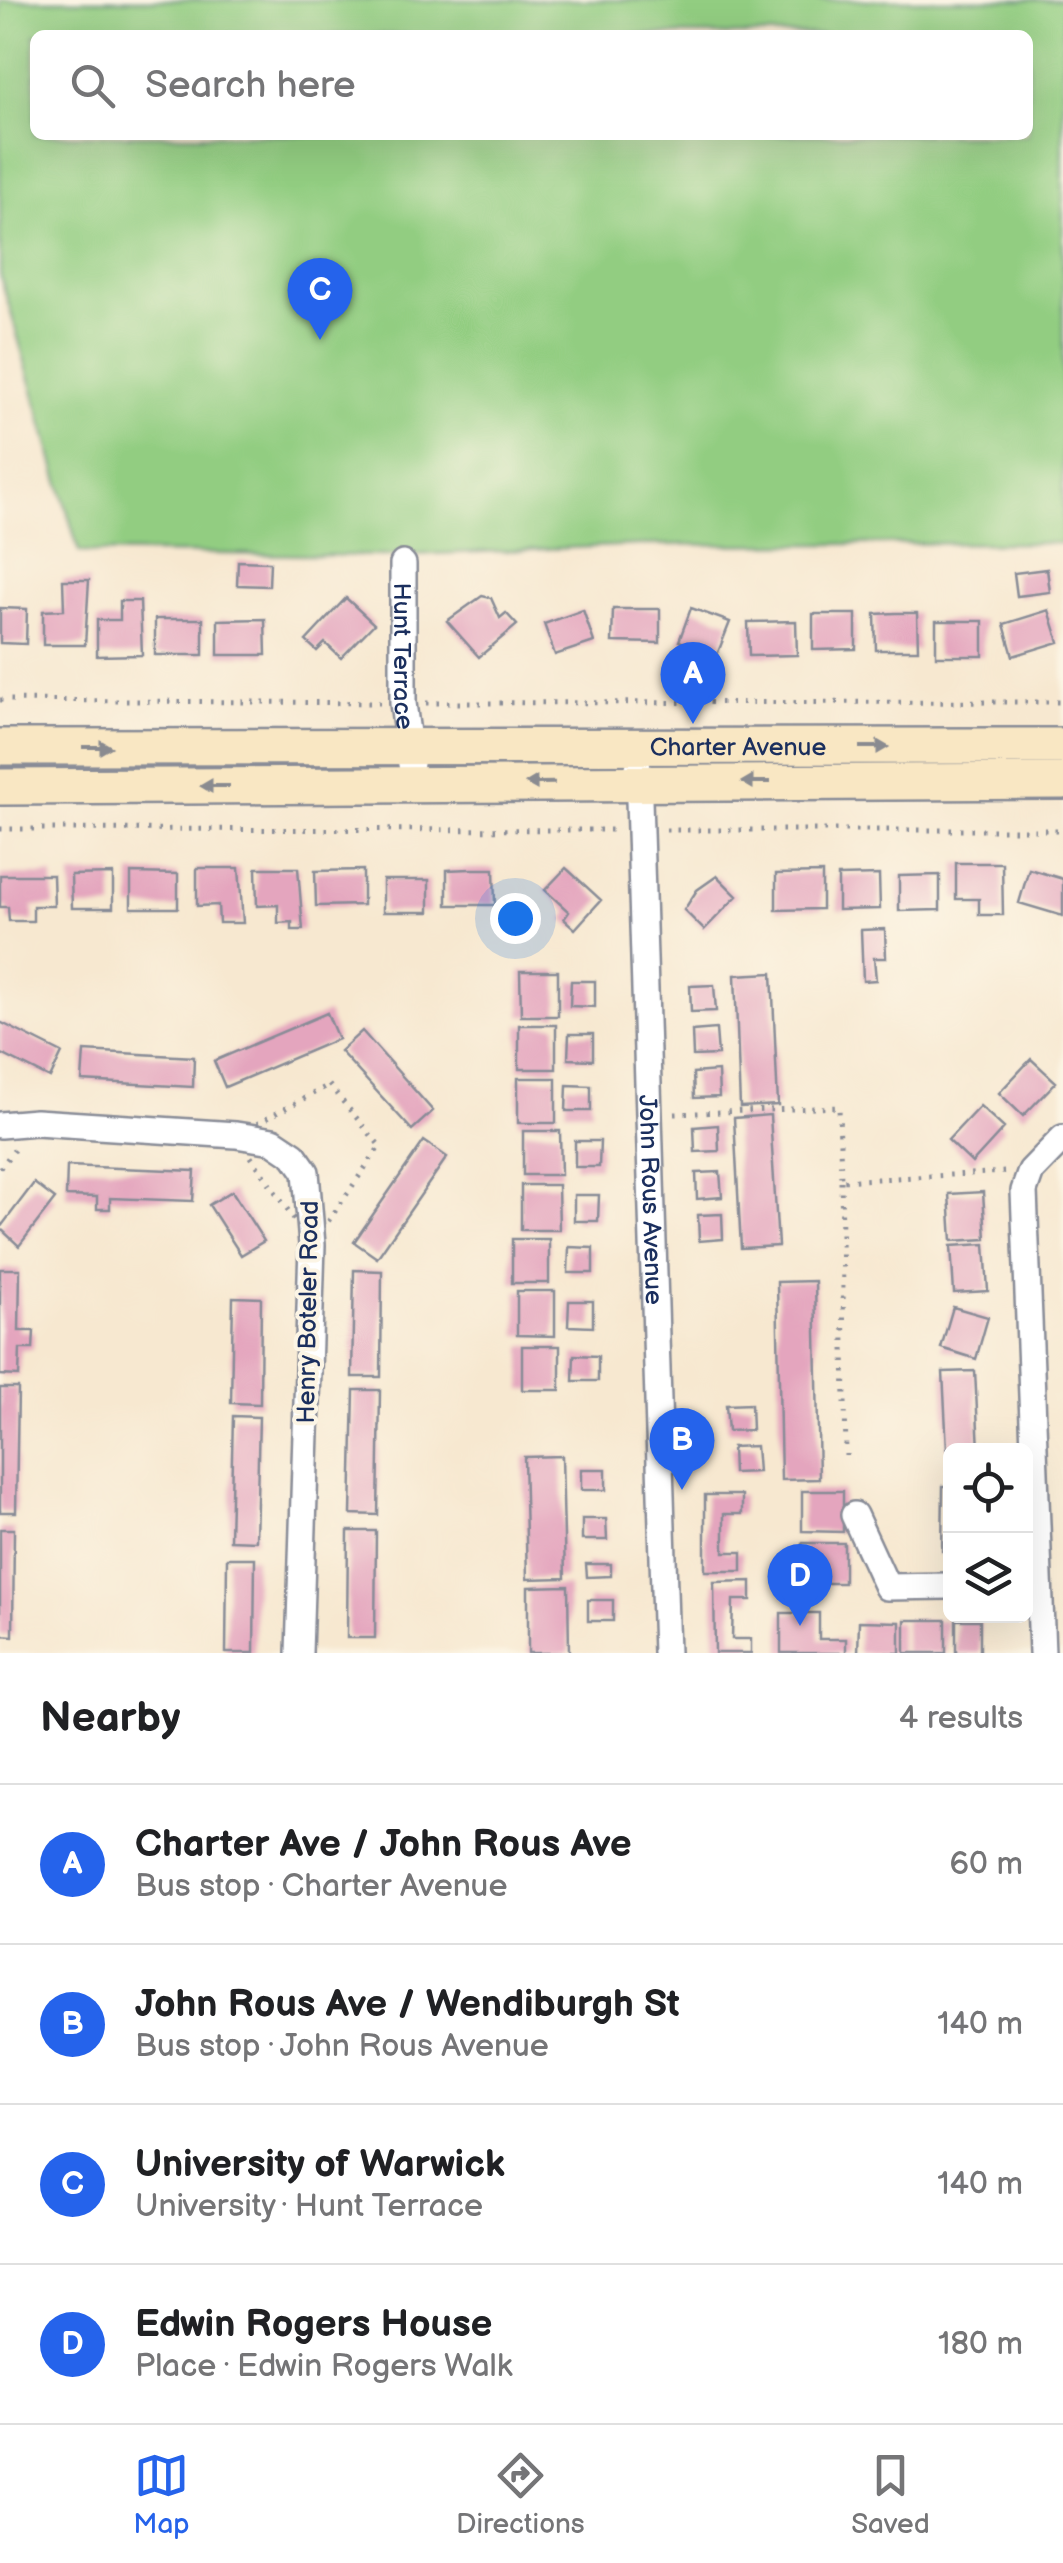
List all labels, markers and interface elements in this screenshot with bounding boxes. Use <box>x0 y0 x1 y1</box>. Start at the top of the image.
search box <box>30 30 1033 140</box>
icon: search <box>65 58 120 113</box>
text: Search here <box>145 63 356 108</box>
pin: C <box>288 258 352 340</box>
street label: Hunt Terrace <box>386 582 420 732</box>
pin: A <box>660 642 726 724</box>
street label: Charter Avenue <box>650 732 826 763</box>
one-way arrow <box>82 739 114 755</box>
one-way arrow <box>859 739 891 755</box>
one-way arrow <box>739 774 771 790</box>
one-way arrow <box>524 776 556 792</box>
one-way arrow <box>199 778 231 794</box>
your location <box>490 893 541 944</box>
street label: John Rous Avenue <box>631 1094 669 1306</box>
street label: Henry Boteler Road <box>291 1200 326 1424</box>
pin: B <box>650 1408 714 1490</box>
map controls <box>943 1443 1033 1623</box>
button: locate <box>943 1443 1033 1533</box>
button: layers <box>943 1533 1033 1623</box>
pin: D <box>768 1544 832 1626</box>
text: Nearby <box>40 1693 180 1744</box>
text: 4 results <box>899 1699 1023 1738</box>
text: Charter Ave / John Rous Ave <box>135 1822 632 1867</box>
text: A <box>63 1845 82 1884</box>
text: 60 m <box>950 1845 1023 1884</box>
text: Bus stop · Charter Avenue <box>135 1867 507 1906</box>
text: John Rous Ave / Wendiburgh St <box>135 1982 680 2027</box>
text: B <box>61 2005 84 2044</box>
text: 140 m <box>937 2005 1023 2044</box>
text: Bus stop · John Rous Avenue <box>135 2027 549 2066</box>
text: University of Warwick <box>135 2142 505 2187</box>
text: C <box>61 2165 84 2204</box>
text: 140 m <box>937 2165 1023 2204</box>
text: University · Hunt Terrace <box>135 2187 483 2226</box>
text: Edwin Rogers House <box>135 2302 492 2347</box>
text: D <box>61 2325 84 2364</box>
text: 180 m <box>938 2325 1023 2364</box>
text: Place · Edwin Rogers Walk <box>135 2347 512 2386</box>
tab: Map <box>133 2448 190 2541</box>
tab: Directions <box>456 2448 585 2541</box>
tab: Saved <box>851 2448 930 2541</box>

